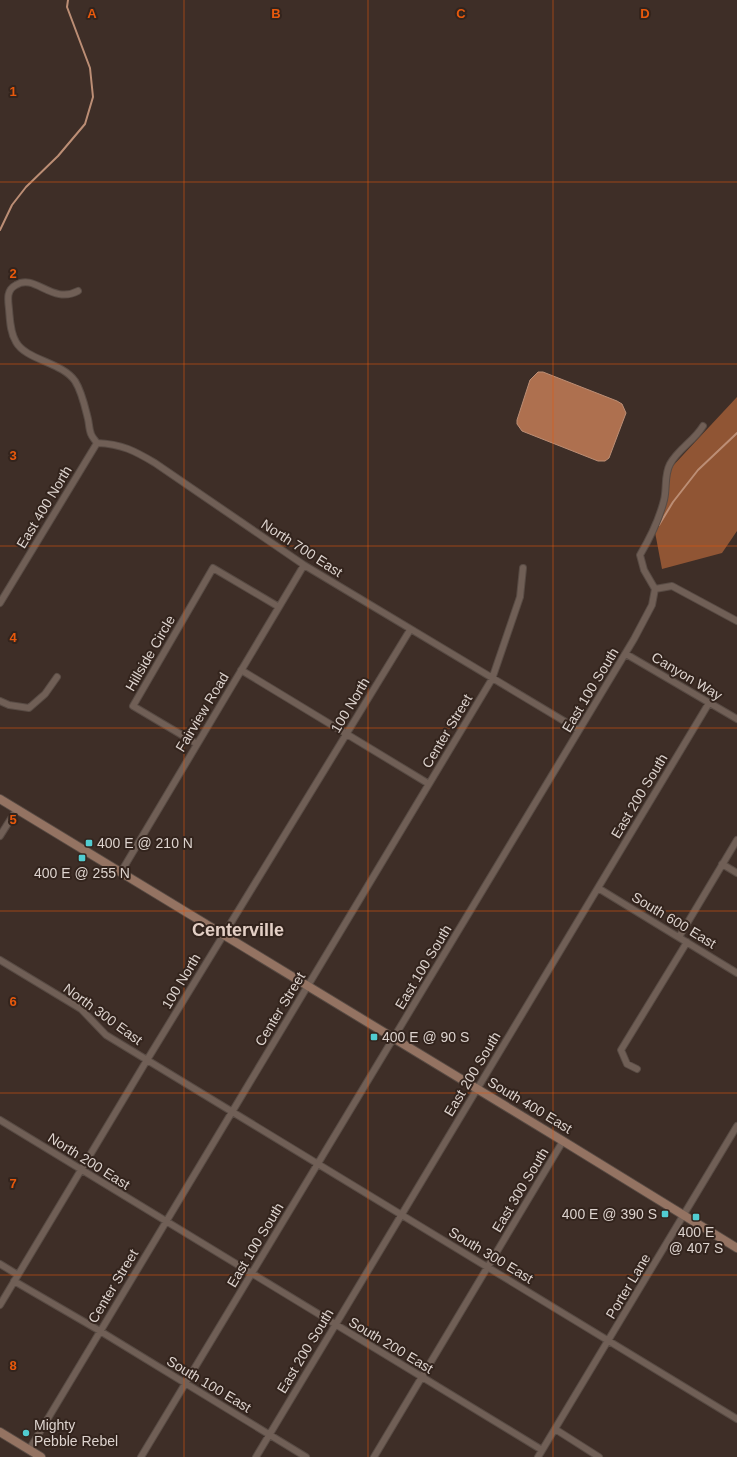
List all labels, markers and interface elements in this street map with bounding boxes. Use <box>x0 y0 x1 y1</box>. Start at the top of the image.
text: A <box>87 6 97 21</box>
text: B <box>271 6 281 21</box>
text: C <box>456 6 466 21</box>
text: D <box>640 6 650 21</box>
text: 1 <box>9 84 17 99</box>
text: 2 <box>9 266 17 281</box>
text: 3 <box>9 448 17 463</box>
street label: East 400 North <box>13 463 75 551</box>
street label: North 700 East <box>258 516 346 580</box>
street label: Hillside Circle <box>122 612 178 694</box>
text: 4 <box>9 630 17 645</box>
street label: East 100 South <box>558 645 622 735</box>
street label: Canyon Way <box>649 649 725 703</box>
street label: Fairview Road <box>172 670 232 754</box>
street label: 100 North <box>327 675 373 735</box>
street label: Center Street <box>419 691 475 771</box>
street label: East 200 South <box>607 751 671 841</box>
text: 5 <box>9 812 17 827</box>
place label: 400 E @ 210 N <box>97 835 193 851</box>
marker: 400 E @ 210 N <box>84 838 94 848</box>
marker: 400 E @ 255 N <box>77 853 87 863</box>
place label: 400 E @ 255 N <box>34 865 130 881</box>
street label: South 600 East <box>629 888 719 952</box>
district label: Centerville <box>192 920 284 940</box>
street label: East 100 South <box>391 922 455 1012</box>
street label: 100 North <box>158 951 204 1011</box>
street label: Center Street <box>252 969 308 1049</box>
street label: North 300 East <box>61 980 146 1048</box>
text: 6 <box>9 994 17 1009</box>
place label: 400 E @ 90 S <box>382 1029 469 1045</box>
street label: East 200 South <box>440 1029 504 1119</box>
marker: 400 E @ 90 S <box>369 1032 379 1042</box>
street label: South 400 East <box>485 1073 575 1137</box>
street label: North 200 East <box>45 1129 133 1193</box>
street label: East 300 South <box>488 1145 552 1235</box>
text: 7 <box>9 1176 17 1191</box>
street label: East 100 South <box>223 1200 287 1290</box>
place label: 400 E @ 390 S <box>562 1206 657 1222</box>
marker: 400 E @ 390 S <box>660 1209 670 1219</box>
marker: 400 E @ 407 S <box>691 1212 701 1222</box>
street label: South 300 East <box>446 1223 536 1287</box>
place label: 400 E @ 407 S <box>669 1224 723 1256</box>
street label: Center Street <box>85 1246 141 1326</box>
street label: Porter Lane <box>602 1250 654 1321</box>
street label: East 200 South <box>273 1306 337 1396</box>
street label: South 200 East <box>346 1313 436 1377</box>
street label: South 100 East <box>164 1352 254 1416</box>
text: 8 <box>9 1358 17 1373</box>
place label: Mighty Pebble Rebel <box>34 1417 118 1449</box>
marker: Mighty Pebble Rebel <box>21 1428 31 1438</box>

